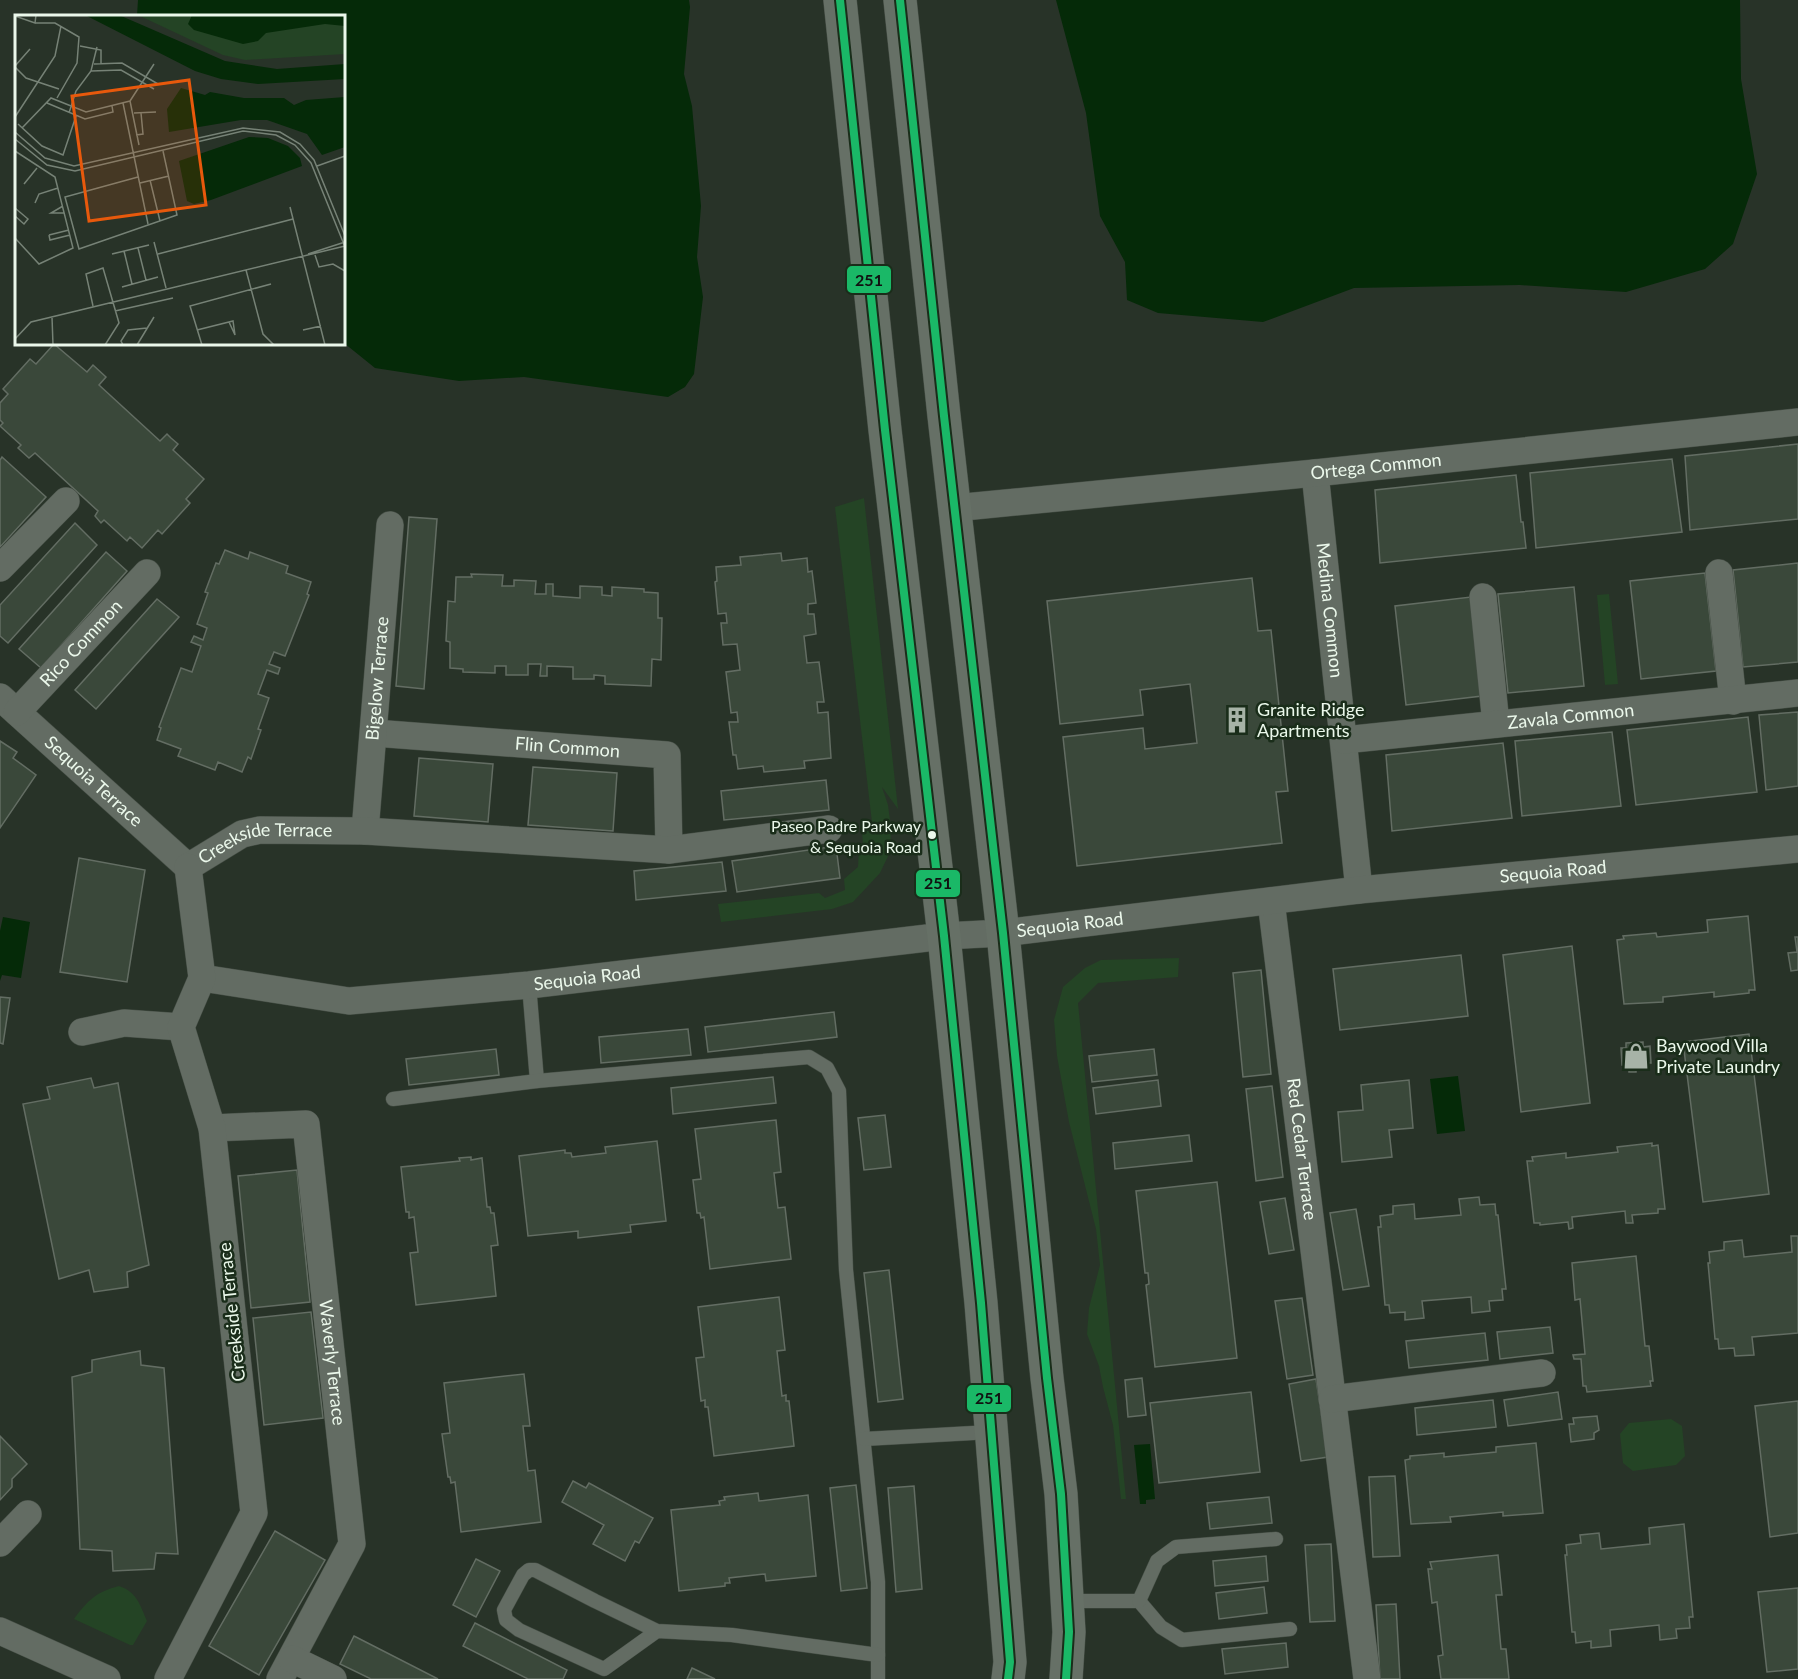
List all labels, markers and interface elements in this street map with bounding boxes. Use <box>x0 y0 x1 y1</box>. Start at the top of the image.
inset map <box>15 15 345 345</box>
line badge: 251 <box>846 265 892 294</box>
text: 251 <box>855 270 883 289</box>
street label: Ortega Common <box>1309 448 1442 483</box>
street label: Medina Common <box>1312 541 1349 679</box>
street label: Rico Common <box>35 595 126 691</box>
street label: Bigelow Terrace <box>360 615 392 741</box>
place label: Granite Ridge Apartments <box>1257 698 1365 741</box>
street label: Zavala Common <box>1506 698 1635 733</box>
building icon: Granite Ridge Apartments <box>1222 705 1252 735</box>
street label: Sequoia Terrace <box>40 731 148 831</box>
street label: Flin Common <box>514 732 621 761</box>
place label: Paseo Padre Parkway & Sequoia Road <box>771 816 922 856</box>
street label: Creekside Terrace <box>194 818 332 868</box>
marker: Paseo Padre Parkway & Sequoia Road <box>926 829 938 841</box>
street label: Sequoia Road <box>1499 855 1608 887</box>
line badge: 251 <box>915 869 961 898</box>
text: 251 <box>924 873 952 892</box>
street label: Sequoia Road <box>1015 907 1125 941</box>
street label: Sequoia Road <box>532 960 642 994</box>
place label: Baywood Villa Private Laundry <box>1656 1034 1781 1077</box>
shop icon: Baywood Villa Private Laundry <box>1621 1041 1651 1071</box>
street label: Red Cedar Terrace <box>1283 1076 1322 1222</box>
street label: Creekside Terrace <box>213 1241 249 1383</box>
street label: Waverly Terrace <box>315 1298 351 1426</box>
line badge: 251 <box>966 1384 1012 1413</box>
text: 251 <box>975 1388 1003 1407</box>

